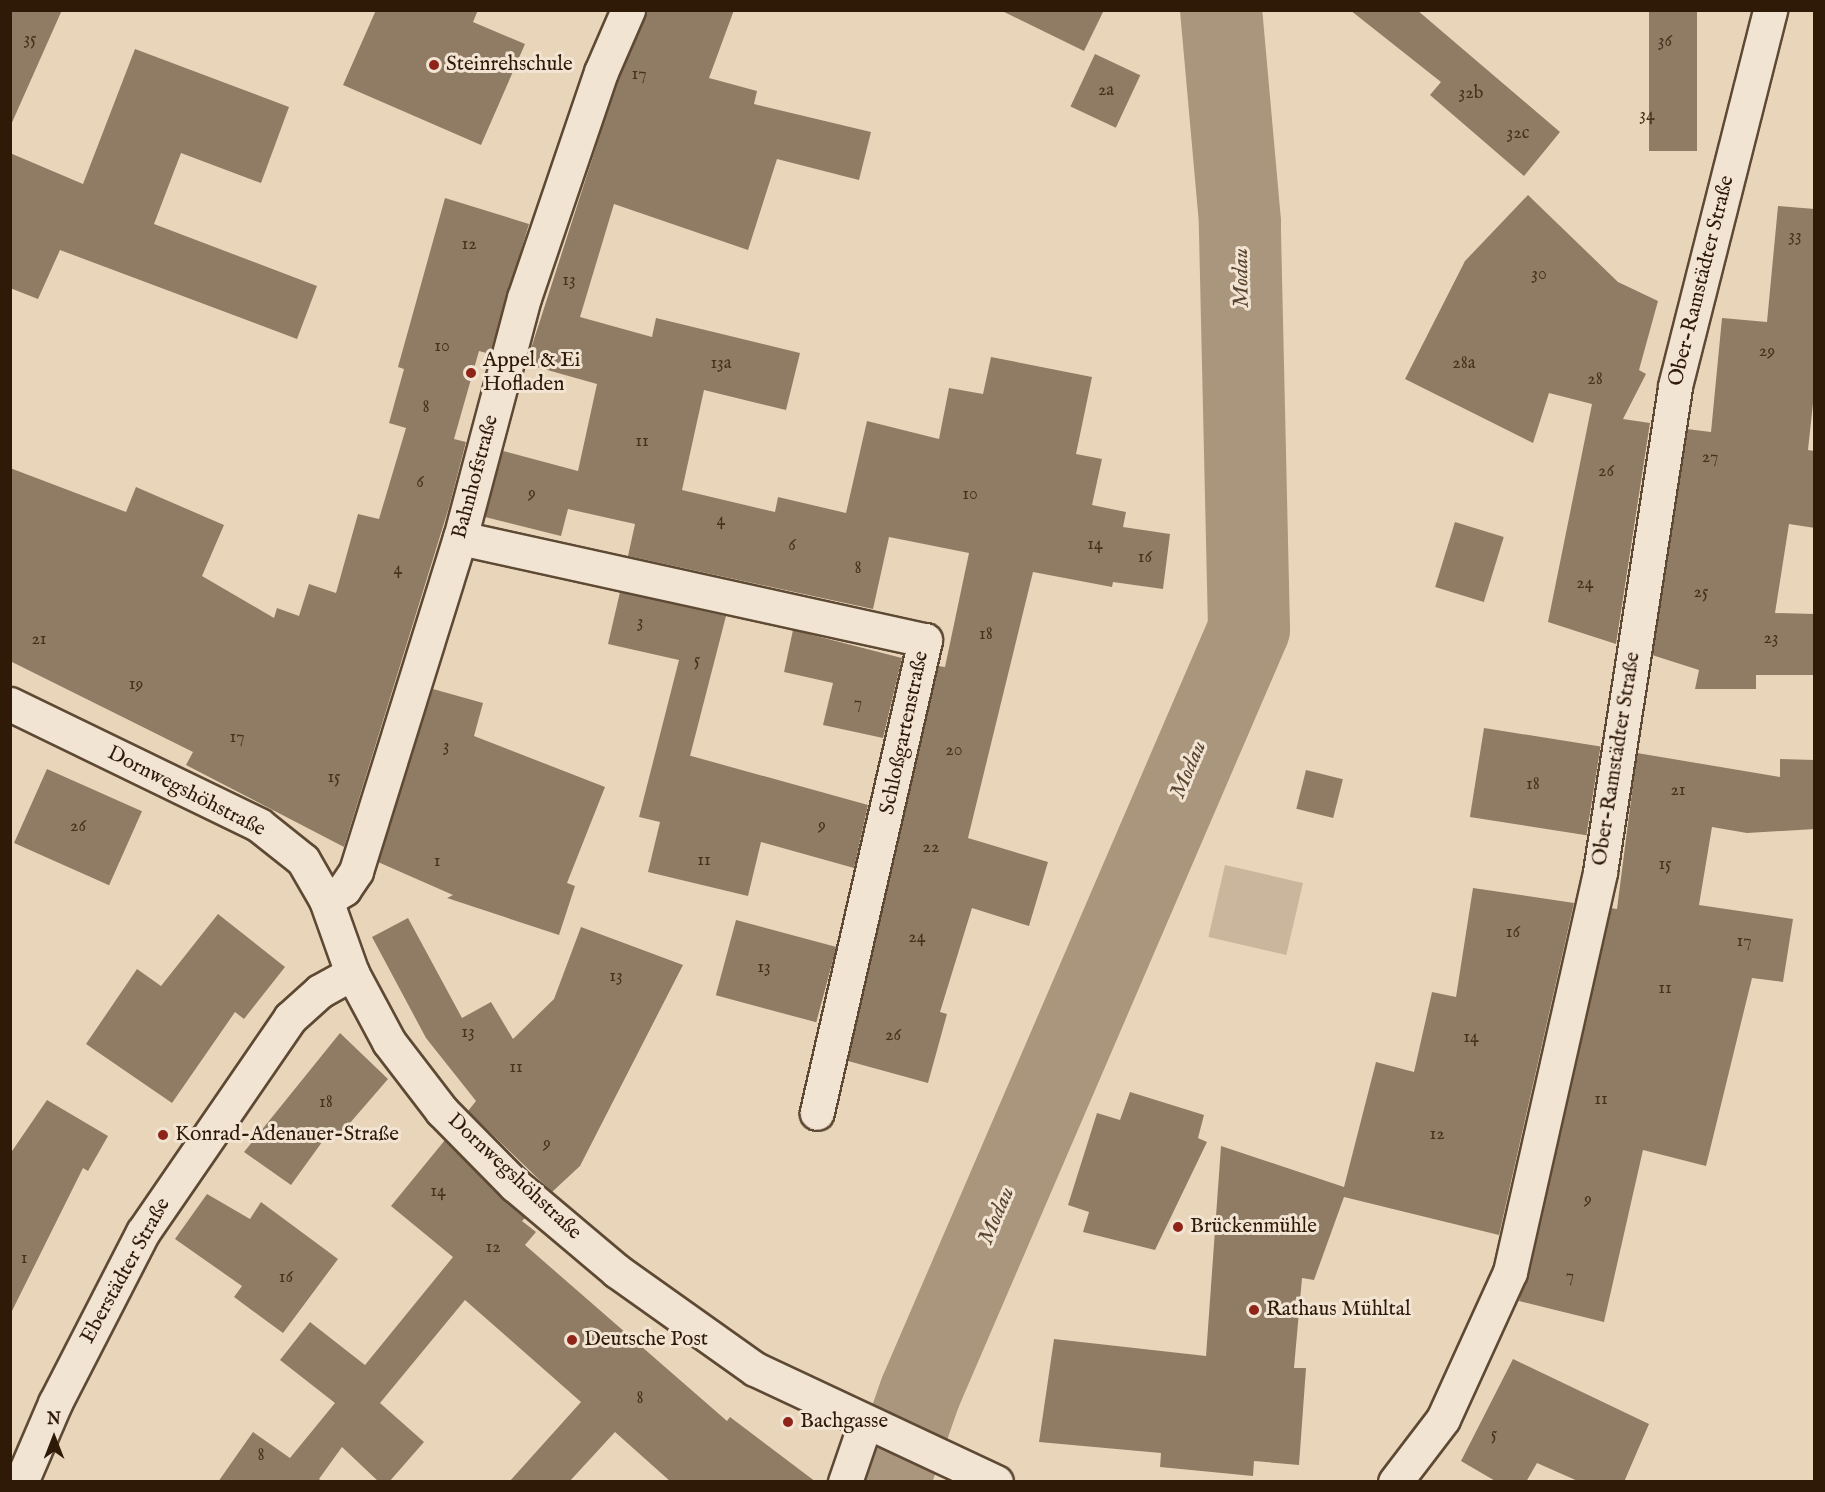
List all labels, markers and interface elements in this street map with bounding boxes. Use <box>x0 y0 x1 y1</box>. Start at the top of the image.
house number: 35 <box>23 29 37 51</box>
house number: 36 <box>1658 31 1672 53</box>
place label: Steinrehschule <box>446 52 573 78</box>
marker: Steinrehschule <box>427 58 441 72</box>
house number: 17 <box>631 64 647 86</box>
house number: 2a <box>1098 80 1114 102</box>
house number: 32b <box>1459 83 1483 105</box>
house number: 34 <box>1639 105 1655 127</box>
house number: 32c <box>1507 123 1529 145</box>
street label: Ober-Ramstädter Straße <box>1664 173 1740 389</box>
house number: 33 <box>1788 226 1802 248</box>
house number: 12 <box>461 234 477 256</box>
water label: Modau <box>1228 248 1256 308</box>
house number: 30 <box>1531 264 1547 286</box>
house number: 13 <box>562 270 576 292</box>
house number: 10 <box>434 336 450 358</box>
house number: 29 <box>1759 341 1775 363</box>
place label: Appel & Ei Hofladen <box>483 348 580 398</box>
house number: 13a <box>710 353 732 375</box>
house number: 28a <box>1452 353 1476 375</box>
marker: Appel & Ei Hofladen <box>464 366 478 380</box>
house number: 28 <box>1587 369 1603 391</box>
house number: 8 <box>422 397 430 419</box>
street label: Bahnhofstraße <box>447 412 505 542</box>
house number: 11 <box>635 431 649 453</box>
house number: 27 <box>1702 447 1718 469</box>
house number: 26 <box>1598 461 1614 483</box>
house number: 6 <box>416 472 424 494</box>
house number: 9 <box>528 483 536 505</box>
house number: 10 <box>962 484 978 506</box>
house number: 4 <box>717 510 725 532</box>
house number: 14 <box>1087 534 1103 556</box>
house number: 6 <box>788 535 796 557</box>
house number: 16 <box>1138 547 1152 569</box>
house number: 8 <box>854 558 862 580</box>
house number: 4 <box>394 559 402 581</box>
house number: 24 <box>1576 573 1594 595</box>
house number: 25 <box>1694 582 1708 604</box>
house number: 3 <box>637 612 643 634</box>
house number: 18 <box>979 624 993 646</box>
house number: 23 <box>1763 628 1779 650</box>
house number: 21 <box>31 629 47 651</box>
street label: Schloßgartenstraße <box>875 649 935 817</box>
house number: 5 <box>694 650 700 672</box>
street label: Ober-Ramstädter Straße <box>1588 650 1646 868</box>
house number: 19 <box>129 674 143 696</box>
house number: 7 <box>854 693 862 715</box>
house number: 17 <box>229 727 245 749</box>
house number: 3 <box>443 736 449 758</box>
water label: Modau <box>1165 737 1213 803</box>
house number: 20 <box>945 740 963 762</box>
street label: Dornwegshöhstraße <box>103 741 269 843</box>
house number: 15 <box>327 767 341 789</box>
house number: 18 <box>1526 774 1540 796</box>
house number: 21 <box>1670 780 1686 802</box>
house number: 9 <box>818 815 826 837</box>
house number: 26 <box>70 816 86 838</box>
house number: 22 <box>923 837 939 859</box>
house number: 11 <box>697 850 711 872</box>
house number: 1 <box>434 851 440 873</box>
house number: 15 <box>1658 854 1672 876</box>
house number: 16 <box>1506 922 1520 944</box>
house number: 24 <box>908 927 926 949</box>
house number: 17 <box>1736 931 1752 953</box>
house number: 13 <box>757 957 771 979</box>
house number: 13 <box>609 966 623 988</box>
house number: 11 <box>1658 978 1672 1000</box>
house number: 13 <box>461 1022 475 1044</box>
house number: 26 <box>885 1025 901 1047</box>
house number: 14 <box>1463 1027 1479 1049</box>
house number: 11 <box>509 1057 523 1079</box>
house number: 11 <box>1594 1089 1608 1111</box>
house number: 18 <box>319 1092 333 1114</box>
street label: Dornwegshöhstraße <box>442 1108 586 1246</box>
place label: Konrad-Adenauer-Straße <box>175 1122 399 1148</box>
house number: 12 <box>1429 1124 1445 1146</box>
marker: Konrad-Adenauer-Straße <box>156 1128 170 1142</box>
house number: 9 <box>543 1133 551 1155</box>
house number: 14 <box>430 1181 446 1203</box>
water label: Modau <box>973 1183 1021 1249</box>
house number: 9 <box>1584 1189 1592 1211</box>
street label: Eberstädter Straße <box>76 1194 176 1348</box>
place label: Brückenmühle <box>1190 1214 1317 1240</box>
marker: Brückenmühle <box>1171 1220 1185 1234</box>
house number: 12 <box>485 1237 501 1259</box>
house number: 1 <box>21 1248 27 1270</box>
house number: 7 <box>1566 1266 1574 1288</box>
house number: 16 <box>279 1267 293 1289</box>
place label: Rathaus Mühltal <box>1266 1297 1411 1323</box>
marker: Rathaus Mühltal <box>1247 1303 1261 1317</box>
place label: Deutsche Post <box>584 1327 708 1353</box>
marker: Deutsche Post <box>565 1333 579 1347</box>
house number: 8 <box>636 1388 644 1410</box>
north arrow <box>24 1408 84 1468</box>
place label: Bachgasse <box>800 1409 888 1435</box>
text: N <box>47 1410 61 1430</box>
marker: Bachgasse <box>781 1415 795 1429</box>
house number: 5 <box>1491 1424 1497 1446</box>
house number: 8 <box>257 1445 265 1467</box>

